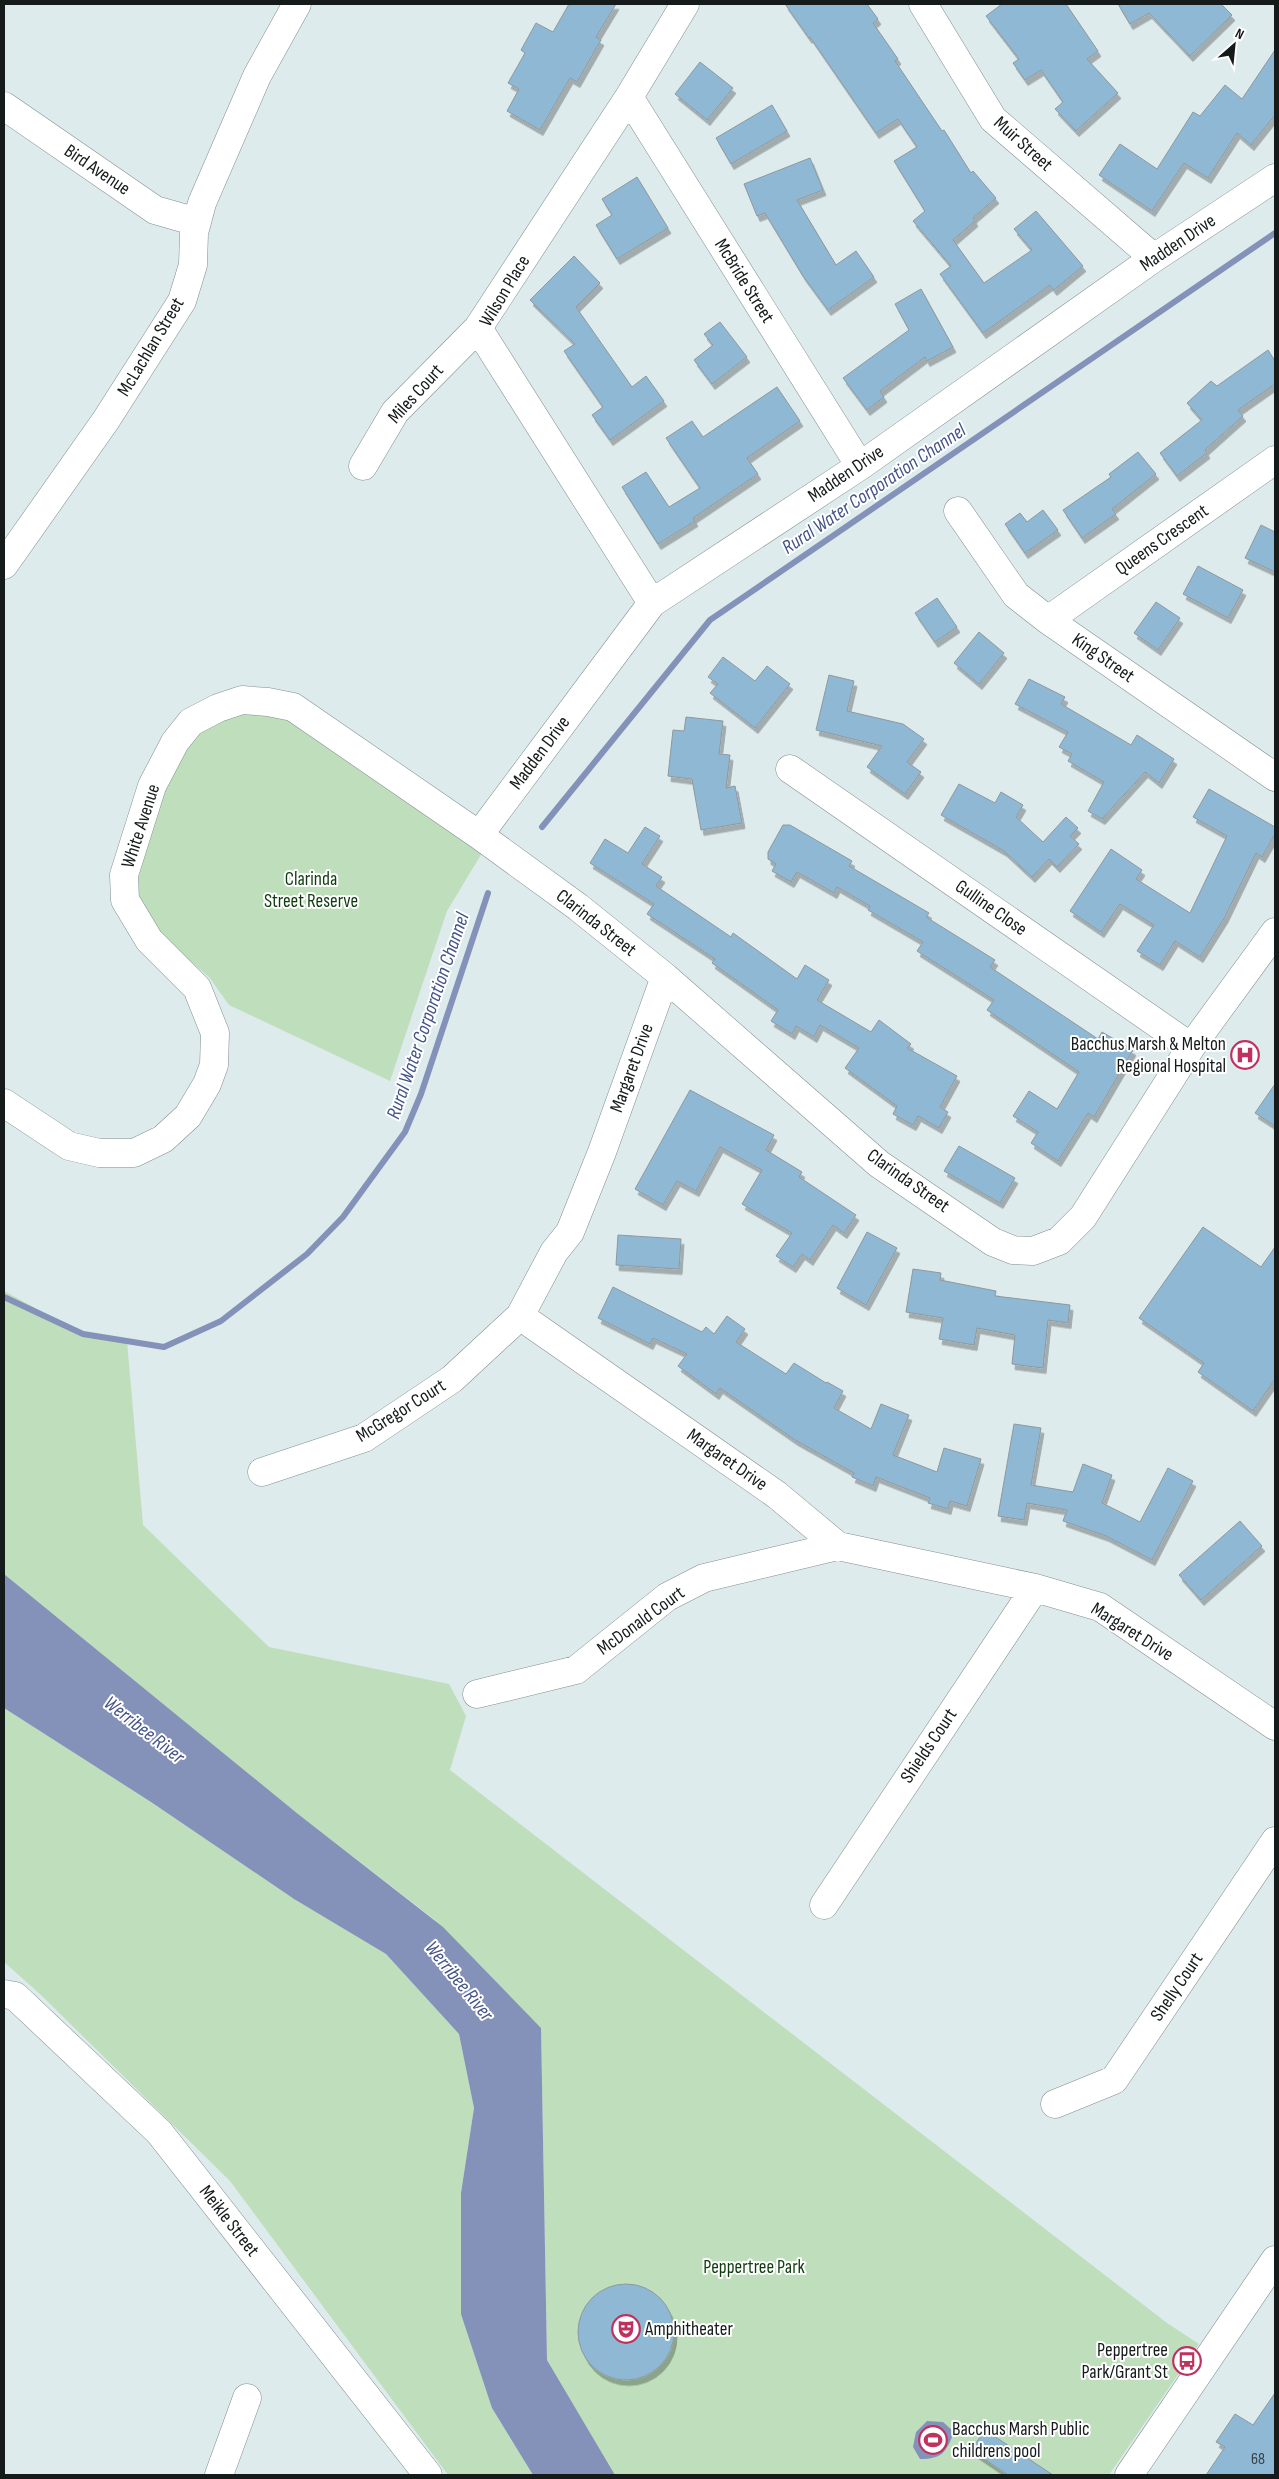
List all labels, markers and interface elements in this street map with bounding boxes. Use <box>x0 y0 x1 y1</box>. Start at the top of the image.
north arrow <box>1209 20 1259 70</box>
text: N <box>1232 25 1247 43</box>
street label: Muir Street <box>989 112 1057 177</box>
street label: Bird Avenue <box>60 140 134 200</box>
street label: Madden Drive <box>1136 209 1220 277</box>
street label: McBride Street <box>709 235 779 328</box>
street label: Wilson Place <box>475 251 535 331</box>
street label: McLachlan Street <box>113 293 190 401</box>
street label: Miles Court <box>383 359 449 429</box>
water label: Rural Water Corporation Channel <box>778 418 972 559</box>
street label: Madden Drive <box>804 440 888 508</box>
street label: Queens Crescent <box>1111 499 1213 581</box>
street label: King Street <box>1067 628 1139 688</box>
street label: Madden Drive <box>505 712 575 794</box>
street label: White Avenue <box>117 781 165 871</box>
park label: Clarinda Street Reserve <box>264 868 358 913</box>
street label: Gulline Close <box>951 875 1031 941</box>
street label: Clarinda Street <box>551 885 641 962</box>
water label: Rural Water Corporation Channel <box>381 908 475 1122</box>
street label: Margaret Drive <box>605 1020 659 1116</box>
place label: Bacchus Marsh & Melton Regional Hospital <box>1071 1033 1226 1078</box>
hospital icon: Bacchus Marsh & Melton Regional Hospital <box>1230 1040 1260 1070</box>
street label: Clarinda Street <box>862 1144 954 1218</box>
street label: McGregor Court <box>352 1374 450 1448</box>
street label: Margaret Drive <box>682 1424 772 1496</box>
street label: McDonald Court <box>593 1581 689 1660</box>
street label: Margaret Drive <box>1087 1598 1177 1666</box>
water label: Werribee River <box>99 1691 190 1770</box>
street label: Shields Court <box>896 1704 962 1788</box>
water label: Werribee River <box>420 1936 499 2027</box>
street label: Shelly Court <box>1146 1948 1208 2026</box>
street label: Meikle Street <box>194 2181 264 2261</box>
park label: Peppertree Park <box>703 2256 806 2279</box>
theatre icon: Amphitheater <box>611 2314 641 2344</box>
place label: Amphitheater <box>644 2318 733 2341</box>
place label: Peppertree Park/Grant St <box>1082 2339 1168 2384</box>
bus stop icon: Peppertree Park/Grant St <box>1172 2346 1202 2376</box>
place label: Bacchus Marsh Public childrens pool <box>952 2418 1090 2463</box>
sports icon: Bacchus Marsh Public childrens pool <box>918 2425 948 2455</box>
house number: 68 <box>1251 2450 1265 2469</box>

